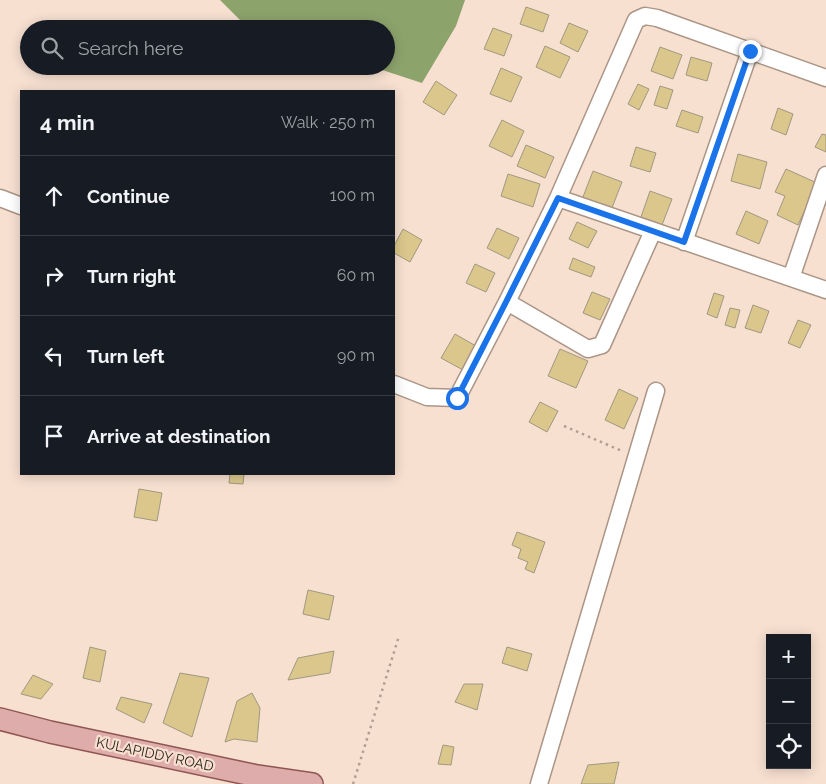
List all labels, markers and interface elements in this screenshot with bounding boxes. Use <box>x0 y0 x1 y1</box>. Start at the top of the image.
search box <box>20 20 395 75</box>
icon: search <box>38 34 66 62</box>
text: Search here <box>78 37 184 59</box>
route end <box>739 40 762 63</box>
text: 4 min <box>40 110 95 135</box>
text: Walk · 250 m <box>281 113 375 132</box>
icon: ahead <box>40 182 68 210</box>
text: Continue <box>87 185 170 207</box>
text: 100 m <box>330 186 375 205</box>
icon: right <box>40 262 68 290</box>
text: Turn right <box>87 265 176 287</box>
text: 60 m <box>337 266 375 285</box>
icon: left <box>40 342 68 370</box>
text: Turn left <box>87 345 164 367</box>
text: 90 m <box>337 346 375 365</box>
route start <box>446 387 469 410</box>
icon: arrive <box>40 422 68 450</box>
text: Arrive at destination <box>87 425 271 447</box>
map controls <box>766 634 811 769</box>
button: + <box>766 634 811 679</box>
button: − <box>766 679 811 724</box>
button: locate <box>766 724 811 769</box>
street label: KULAPIDDY ROAD <box>95 734 215 774</box>

